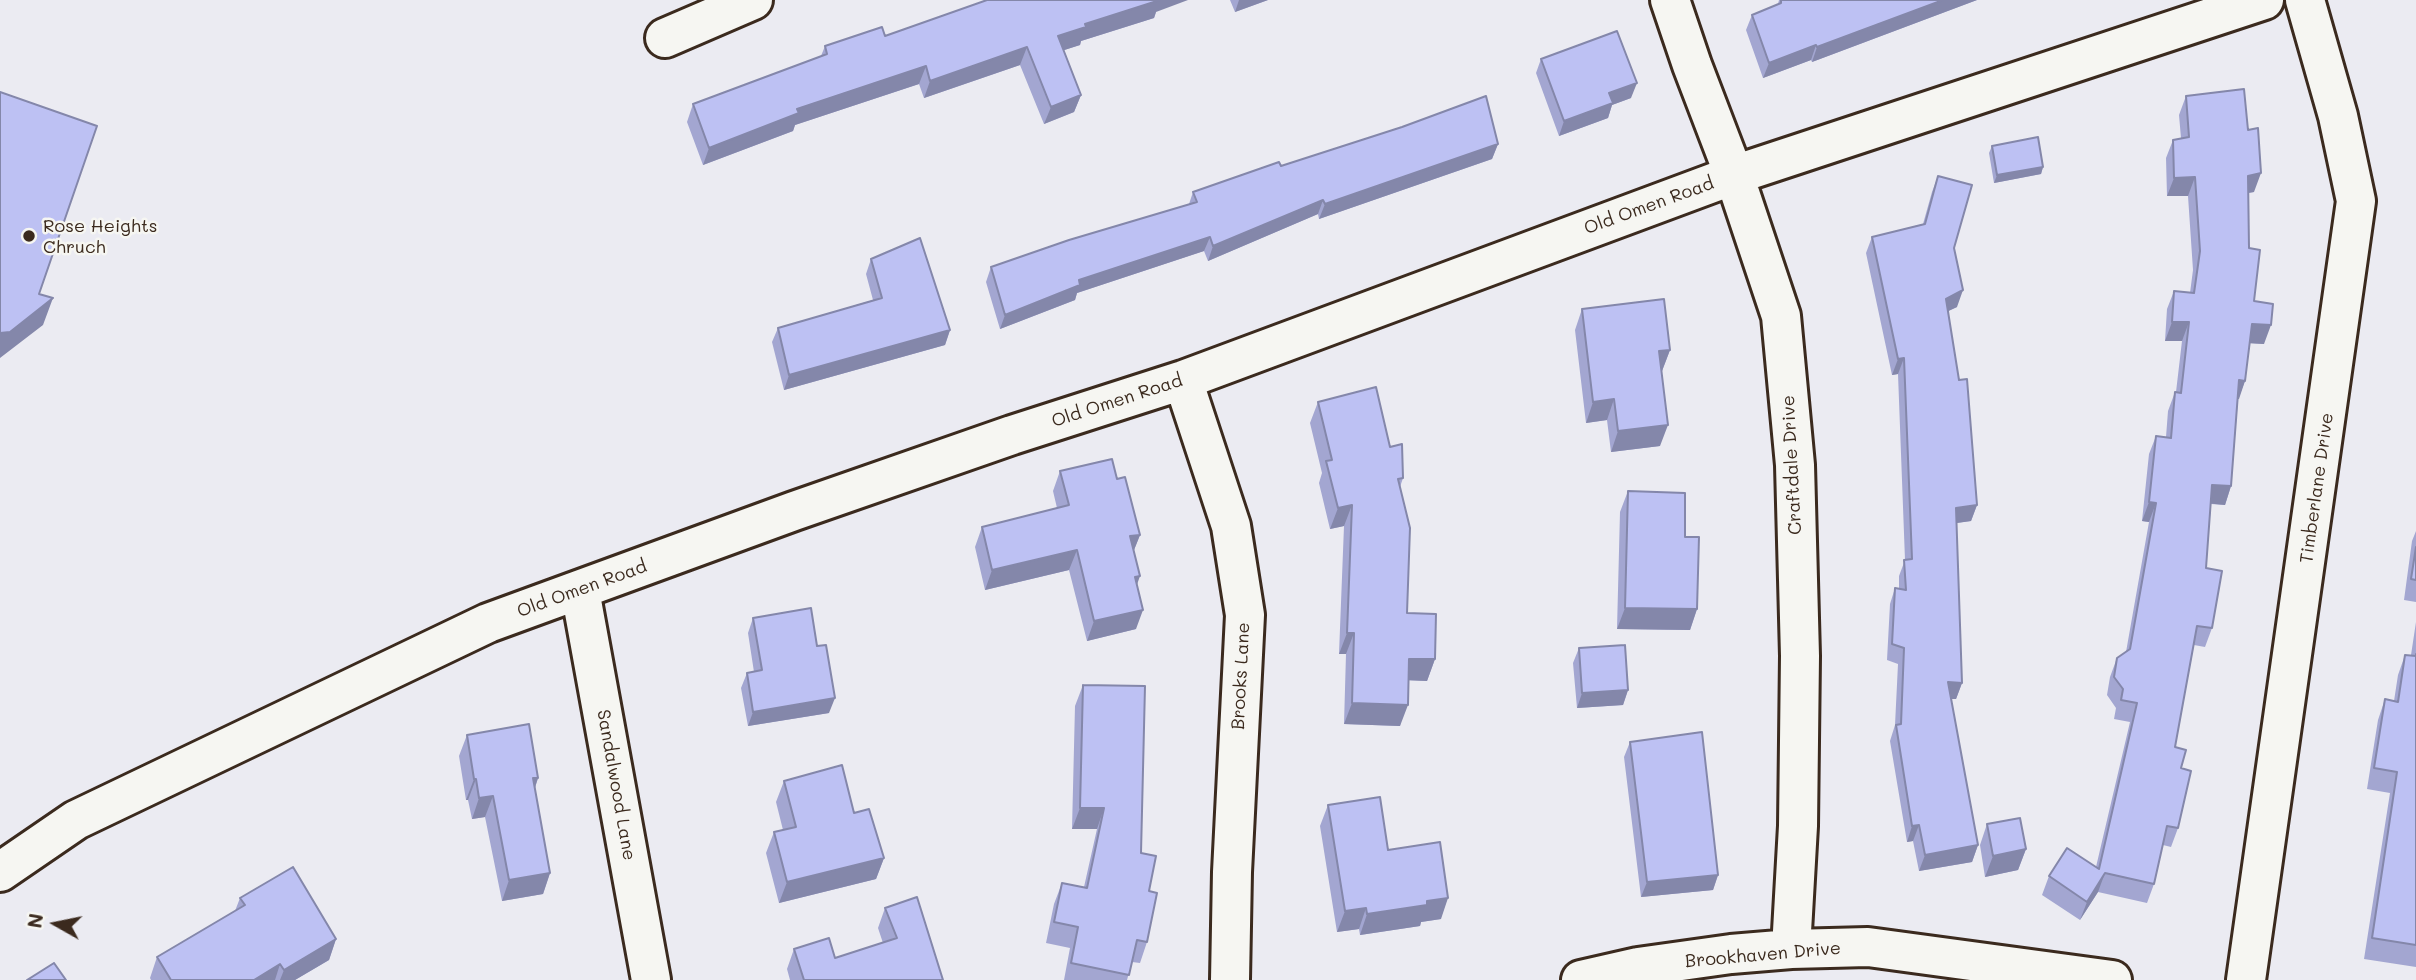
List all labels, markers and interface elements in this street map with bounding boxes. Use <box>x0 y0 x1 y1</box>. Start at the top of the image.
street label: Old Omen Road <box>1581 173 1717 239</box>
place label: Rose Heights Chruch <box>43 215 158 258</box>
marker: Rose Heights Chruch <box>21 228 37 244</box>
street label: Old Omen Road <box>1049 370 1185 432</box>
street label: Craftdale Drive <box>1778 395 1806 535</box>
street label: Timberlane Drive <box>2296 411 2338 565</box>
street label: Old Omen Road <box>514 556 650 622</box>
street label: Brooks Lane <box>1227 622 1255 730</box>
street label: Sandalwood Lane <box>592 708 640 862</box>
north arrow <box>21 889 91 959</box>
text: N <box>21 912 48 930</box>
street label: Brookhaven Drive <box>1684 937 1842 973</box>

